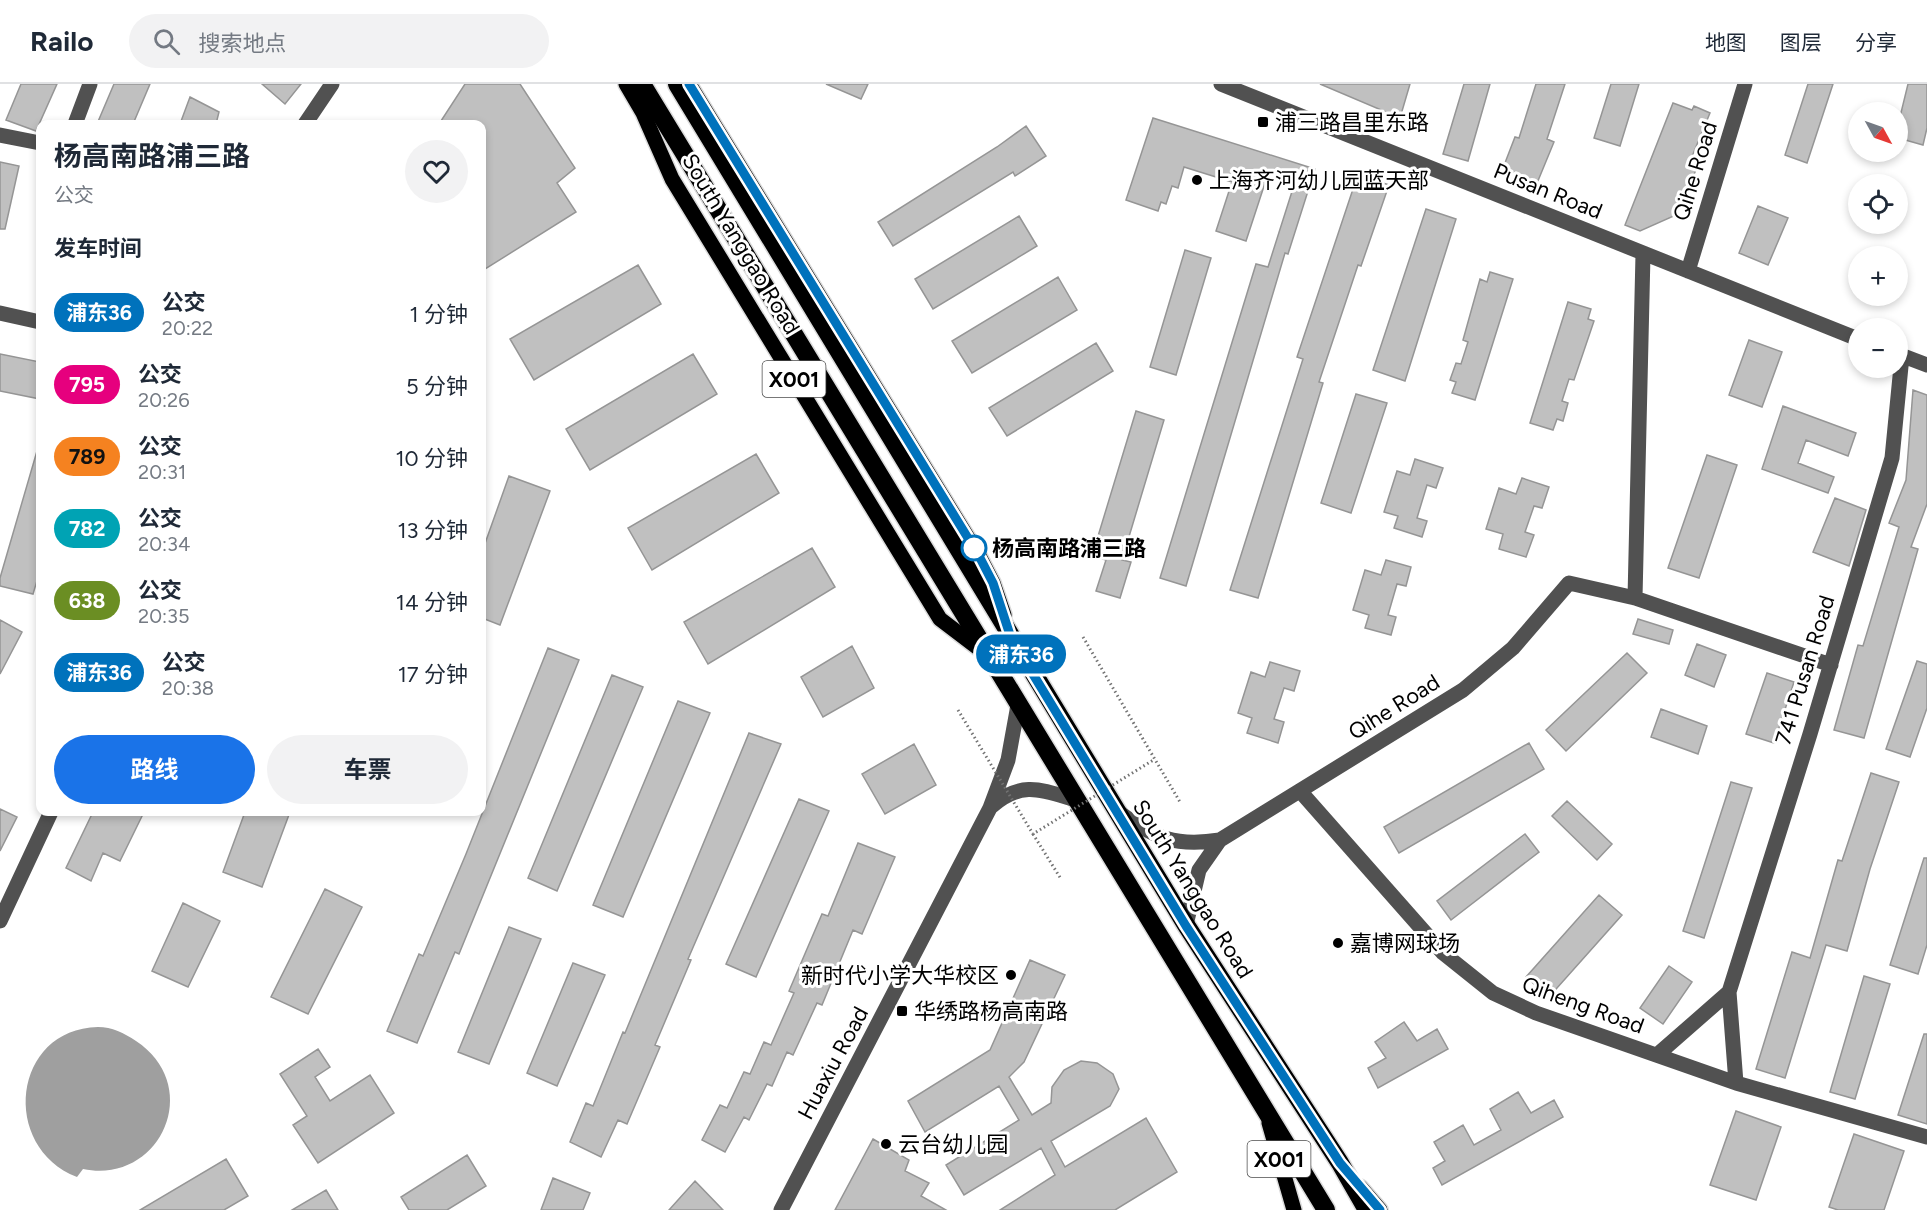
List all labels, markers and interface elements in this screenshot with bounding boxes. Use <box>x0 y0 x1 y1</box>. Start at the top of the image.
search box <box>129 14 549 68</box>
text: Railo <box>30 24 93 58</box>
icon: search <box>150 25 183 58</box>
text: 搜索地点 <box>198 30 287 57</box>
text: 地图 <box>1705 30 1747 55</box>
text: 图层 <box>1780 30 1822 55</box>
text: 分享 <box>1855 30 1897 55</box>
north arrow <box>1848 102 1908 162</box>
map controls <box>1848 102 1908 378</box>
place label: 浦三路昌里东路 <box>1275 109 1429 136</box>
marker: 浦三路昌里东路 <box>1256 115 1270 129</box>
street label: Qihe Road <box>1667 118 1723 224</box>
text: 杨高南路浦三路 <box>54 139 250 173</box>
button: heart <box>405 140 468 203</box>
street label: South Yanggao Road <box>676 149 806 339</box>
street label: Pusan Road <box>1490 157 1606 225</box>
place label: 上海齐河幼儿园蓝天部 <box>1209 167 1429 194</box>
marker: 上海齐河幼儿园蓝天部 <box>1190 173 1204 187</box>
button: locate <box>1848 174 1908 234</box>
text: 公交 <box>54 183 94 207</box>
text: 发车时间 <box>54 235 142 262</box>
button: + <box>1848 246 1908 306</box>
text: 公交 <box>162 289 206 316</box>
text: 浦东36 <box>66 300 132 325</box>
text: 1 分钟 <box>409 301 468 328</box>
text: 20:22 <box>162 316 213 340</box>
button: − <box>1848 318 1908 378</box>
text: 公交 <box>138 361 182 388</box>
road number: X001 <box>762 361 826 397</box>
text: 795 <box>69 372 105 397</box>
text: 5 分钟 <box>406 373 468 400</box>
text: 20:26 <box>138 388 190 412</box>
text: 公交 <box>138 433 182 460</box>
text: 789 <box>69 444 105 469</box>
text: 10 分钟 <box>395 445 468 472</box>
text: 20:31 <box>138 460 186 484</box>
text: 公交 <box>138 505 182 532</box>
text: 782 <box>69 516 105 541</box>
text: 13 分钟 <box>398 517 468 544</box>
text: 20:34 <box>138 532 190 556</box>
marker: 杨高南路浦三路 <box>961 535 987 561</box>
place label: 杨高南路浦三路 <box>992 535 1146 562</box>
text: 公交 <box>138 577 182 604</box>
text: 638 <box>69 588 105 613</box>
text: 14 分钟 <box>396 589 468 616</box>
street label: 741 Pusan Road <box>1769 592 1841 748</box>
text: 20:35 <box>138 604 189 628</box>
line badge: 浦东36 <box>979 634 1063 674</box>
text: 浦东36 <box>988 642 1054 667</box>
text: 公交 <box>162 649 206 676</box>
text: 浦东36 <box>66 660 132 685</box>
text: 17 分钟 <box>398 661 468 688</box>
street label: Qihe Road <box>1343 668 1445 746</box>
text: 20:38 <box>162 676 214 700</box>
button: 路线 <box>54 735 255 804</box>
button: 车票 <box>267 735 468 804</box>
street label: South Yanggao Road <box>1127 795 1259 983</box>
place label: 嘉博网球场 <box>1350 930 1460 957</box>
marker: 嘉博网球场 <box>1331 936 1345 950</box>
place label: 新时代小学大华校区 <box>801 962 999 989</box>
marker: 新时代小学大华校区 <box>1004 968 1018 982</box>
street label: Qiheng Road <box>1518 970 1648 1040</box>
place label: 华绣路杨高南路 <box>914 998 1068 1025</box>
street label: Huaxiu Road <box>792 1002 874 1124</box>
marker: 华绣路杨高南路 <box>895 1004 909 1018</box>
place label: 云台幼儿园 <box>898 1131 1008 1158</box>
marker: 云台幼儿园 <box>879 1137 893 1151</box>
road number: X001 <box>1248 1141 1310 1177</box>

